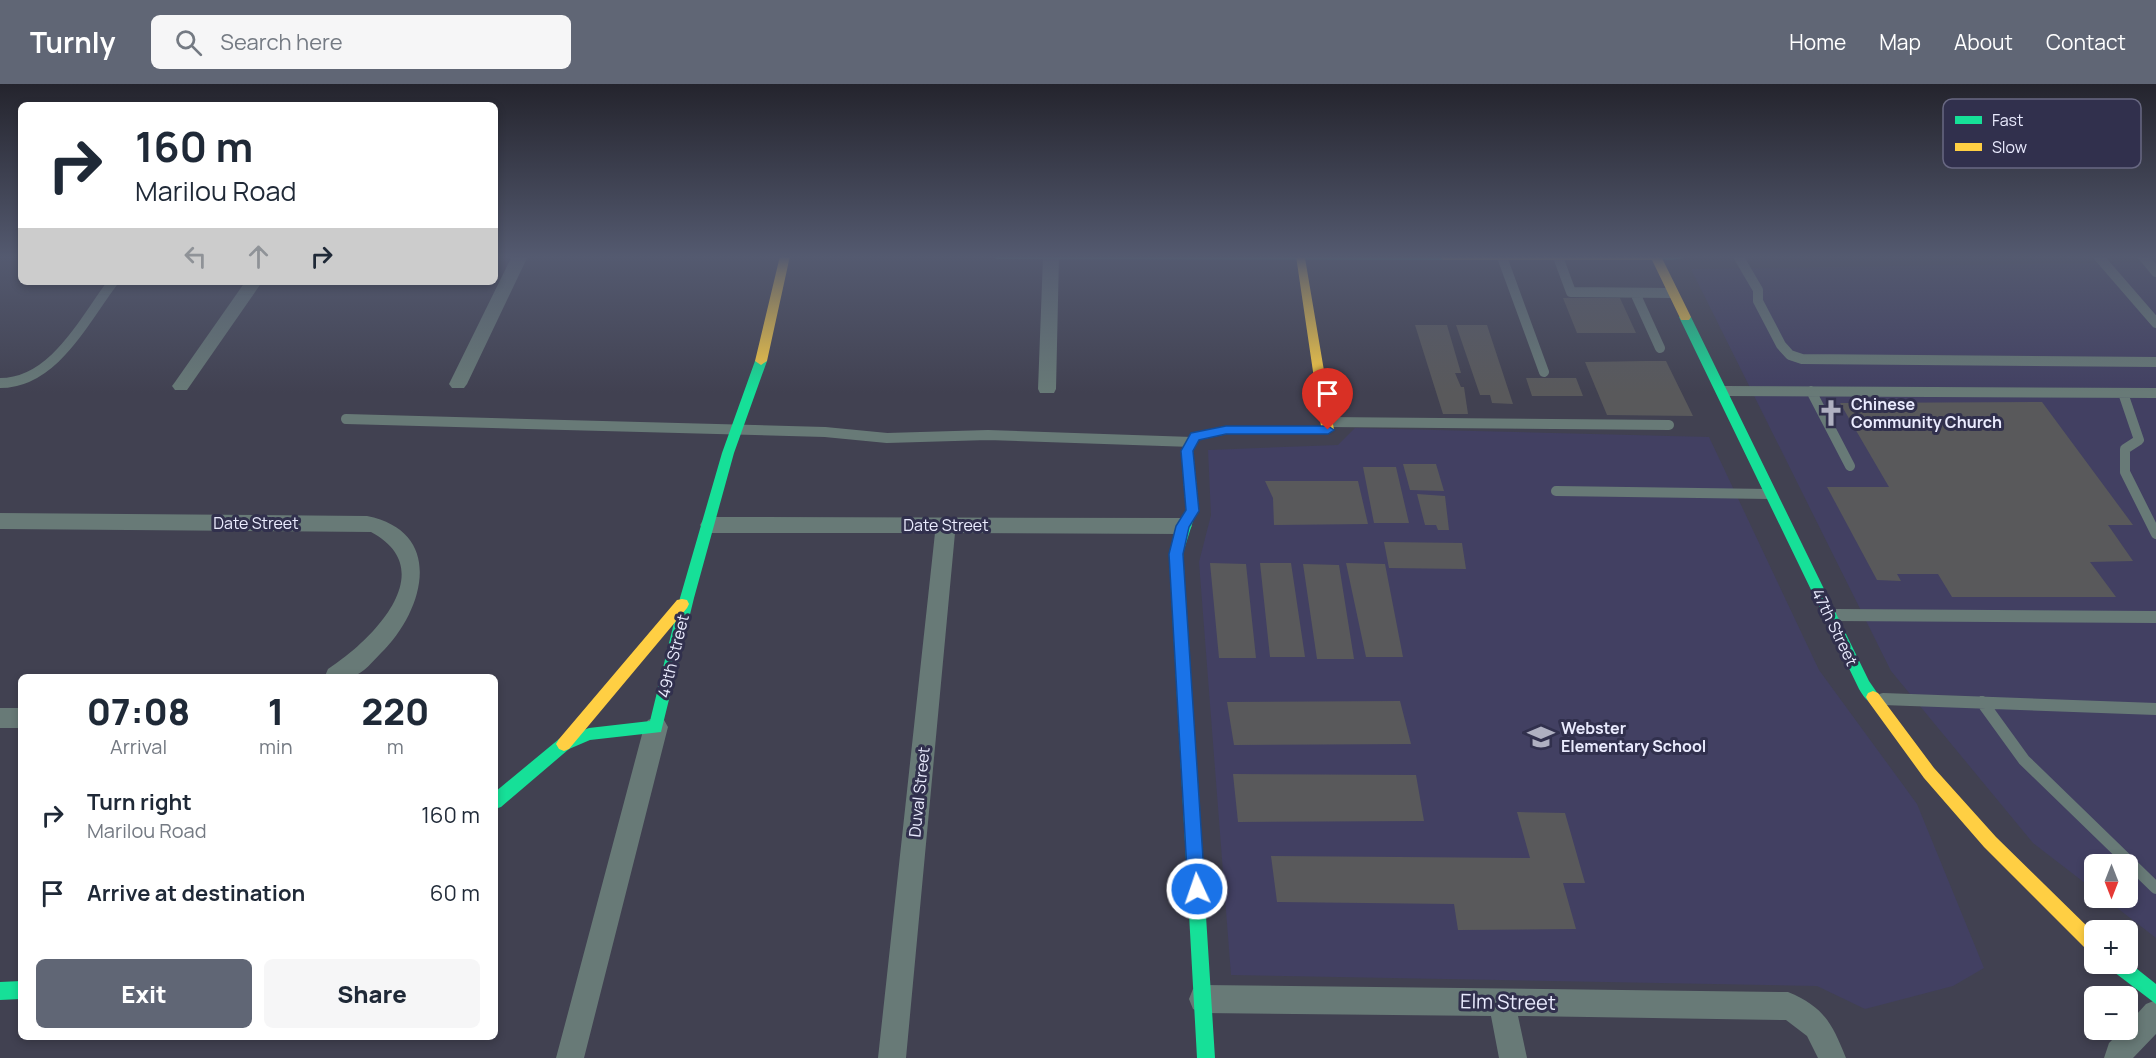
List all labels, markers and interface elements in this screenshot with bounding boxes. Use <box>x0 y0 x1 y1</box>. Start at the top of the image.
search box <box>151 15 571 69</box>
text: Turnly <box>30 23 115 61</box>
icon: search <box>172 26 205 59</box>
text: Search here <box>220 27 343 57</box>
text: Home <box>1789 28 1846 56</box>
text: Map <box>1879 28 1921 56</box>
text: About <box>1954 28 2013 56</box>
text: Contact <box>2046 28 2126 56</box>
legend <box>1943 99 2141 168</box>
text: Fast <box>1992 109 2023 131</box>
text: 160 m <box>135 117 253 175</box>
icon: right <box>36 126 114 204</box>
text: Slow <box>1992 136 2027 158</box>
text: Marilou Road <box>135 172 296 209</box>
icon: left <box>179 240 212 273</box>
icon: ahead <box>242 240 275 273</box>
icon: right <box>305 240 338 273</box>
pin <box>1302 368 1353 430</box>
icon: arrive <box>1311 377 1344 410</box>
place label: Chinese Community Church <box>1851 393 2002 433</box>
church icon: Chinese Community Church <box>1816 398 1846 428</box>
street label: Date Street <box>213 512 299 534</box>
street label: Date Street <box>903 514 989 536</box>
street label: 47th Street <box>1807 585 1863 669</box>
street label: 49th Street <box>652 612 694 700</box>
text: 07:08 <box>87 687 190 736</box>
text: 1 <box>268 687 284 736</box>
text: 220 <box>361 687 429 736</box>
place label: Webster Elementary School <box>1561 717 1706 757</box>
school or university icon: Webster Elementary School <box>1526 722 1556 752</box>
text: Arrival <box>110 733 167 760</box>
text: min <box>259 733 293 760</box>
text: m <box>387 733 404 760</box>
street label: Duval Street <box>903 746 935 838</box>
text: Turn right <box>87 787 192 817</box>
icon: right <box>36 799 69 832</box>
text: 160 m <box>421 800 480 830</box>
text: Marilou Road <box>87 817 207 844</box>
north arrow <box>2084 854 2138 908</box>
map controls <box>2084 854 2138 1040</box>
position arrow <box>1165 857 1229 921</box>
icon: arrive <box>36 877 69 910</box>
text: Arrive at destination <box>87 878 305 908</box>
text: 60 m <box>430 878 480 908</box>
button: + <box>2084 920 2138 974</box>
button: Exit <box>36 959 252 1028</box>
button: Share <box>264 959 480 1028</box>
button: − <box>2084 986 2138 1040</box>
street label: Elm Street <box>1460 987 1556 1016</box>

